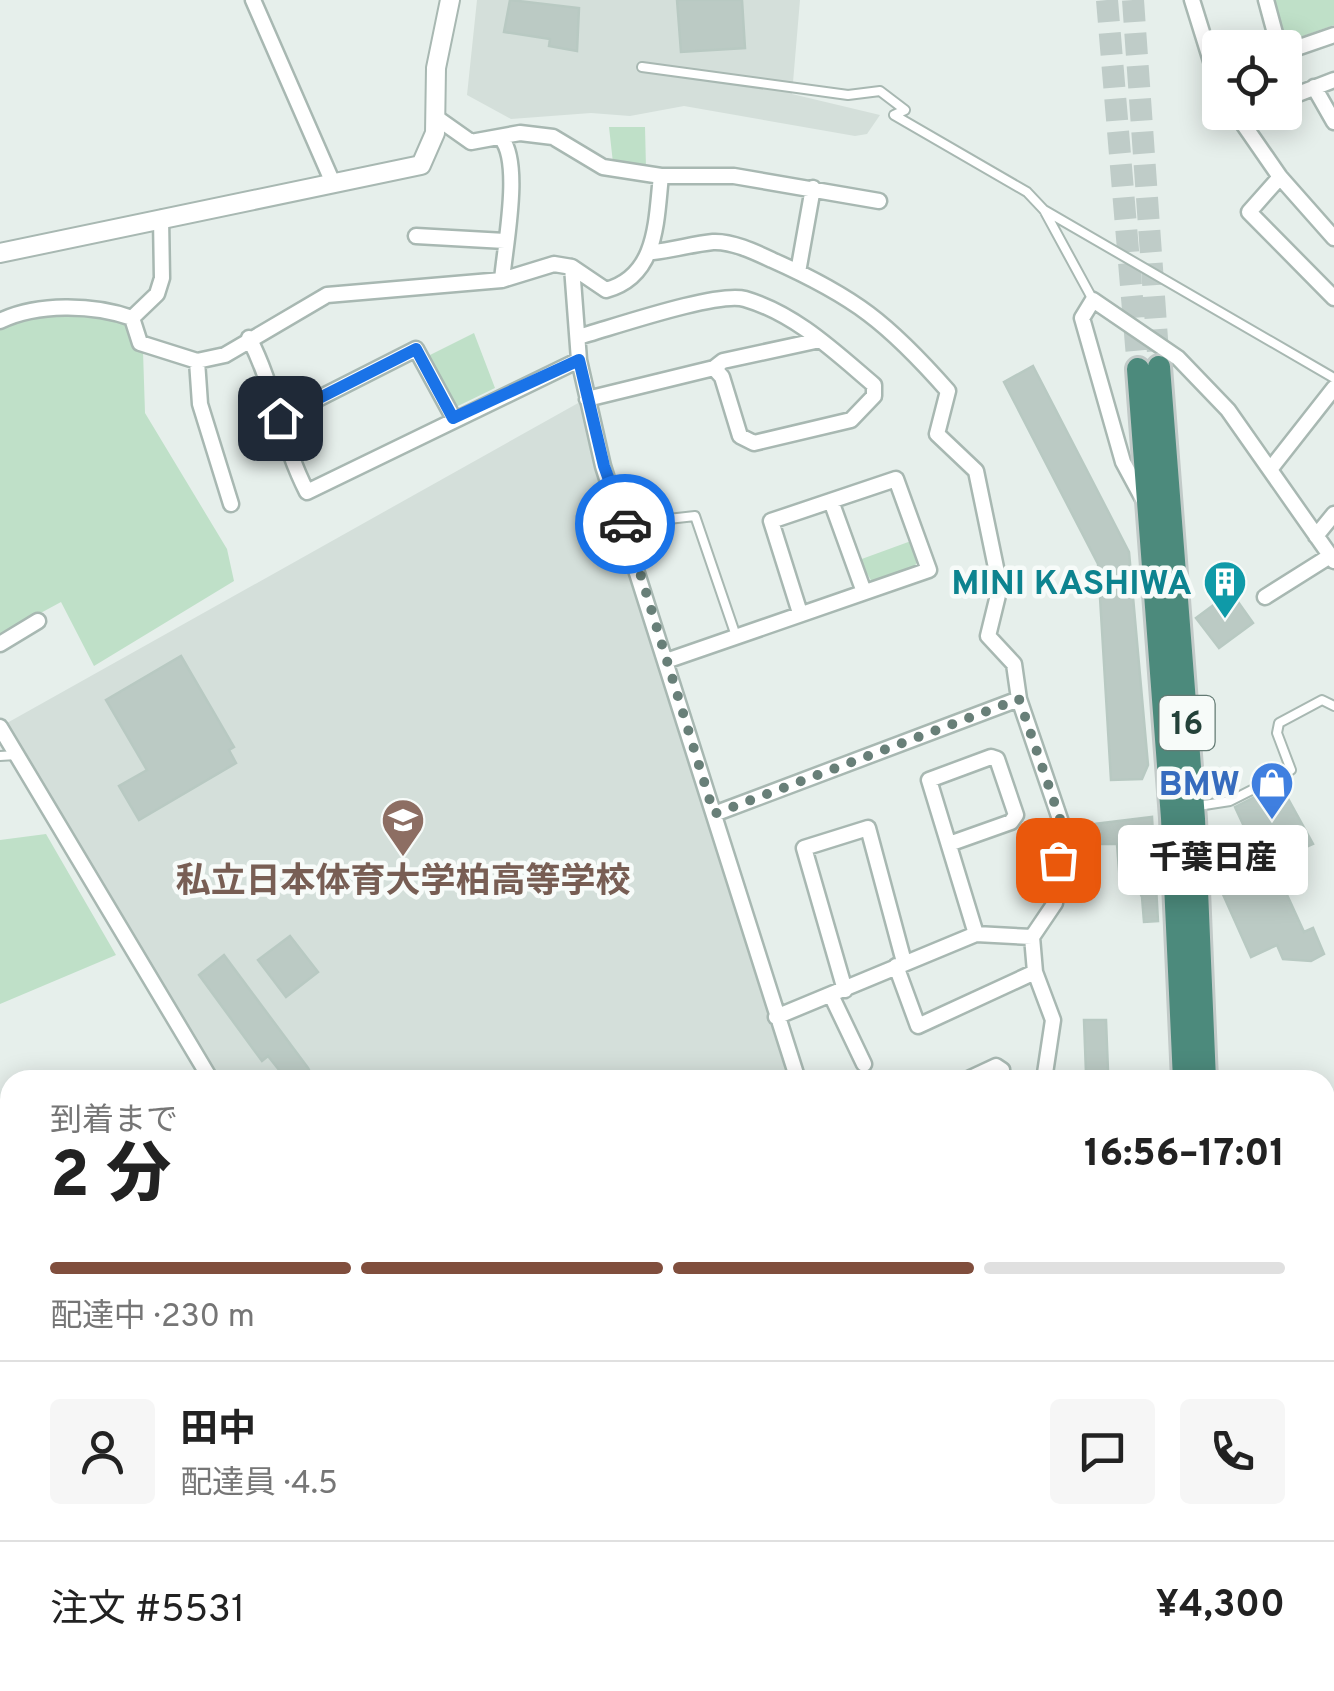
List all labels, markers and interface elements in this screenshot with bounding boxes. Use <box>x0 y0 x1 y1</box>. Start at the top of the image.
map controls <box>1202 30 1302 130</box>
button: locate <box>1202 30 1302 130</box>
pin <box>238 376 323 461</box>
icon: home <box>253 391 308 446</box>
courier <box>575 474 675 574</box>
icon: car <box>598 497 653 552</box>
building icon: MINI KASHIWA <box>1202 559 1248 620</box>
place label: MINI KASHIWA <box>951 563 1192 607</box>
road number: 16 <box>1160 696 1214 750</box>
shop icon: BMW <box>1249 760 1295 821</box>
place label: BMW <box>1159 764 1240 808</box>
school or university icon: 私立日本体育大学柏高等学校 <box>380 797 426 858</box>
pin <box>1016 818 1101 903</box>
callout: 千葉日産 <box>1118 825 1308 895</box>
icon: bag <box>1031 833 1086 888</box>
text: 千葉日産 <box>1149 840 1277 880</box>
place label: 私立日本体育大学柏高等学校 <box>175 861 631 905</box>
text: 到着まで <box>50 1102 178 1142</box>
text: 16:56–17:01 <box>1084 1131 1285 1180</box>
text: 2 分 <box>50 1138 171 1220</box>
text: 配達中 · 230 m <box>50 1298 255 1338</box>
button: person <box>50 1399 155 1504</box>
button: chat <box>1050 1399 1155 1504</box>
button: phone <box>1180 1399 1285 1504</box>
text: 田中 <box>180 1407 256 1456</box>
text: 配達員 · 4.5 <box>180 1465 338 1505</box>
text: ¥4,300 <box>1156 1582 1285 1631</box>
text: 注文 #5531 <box>50 1587 245 1636</box>

